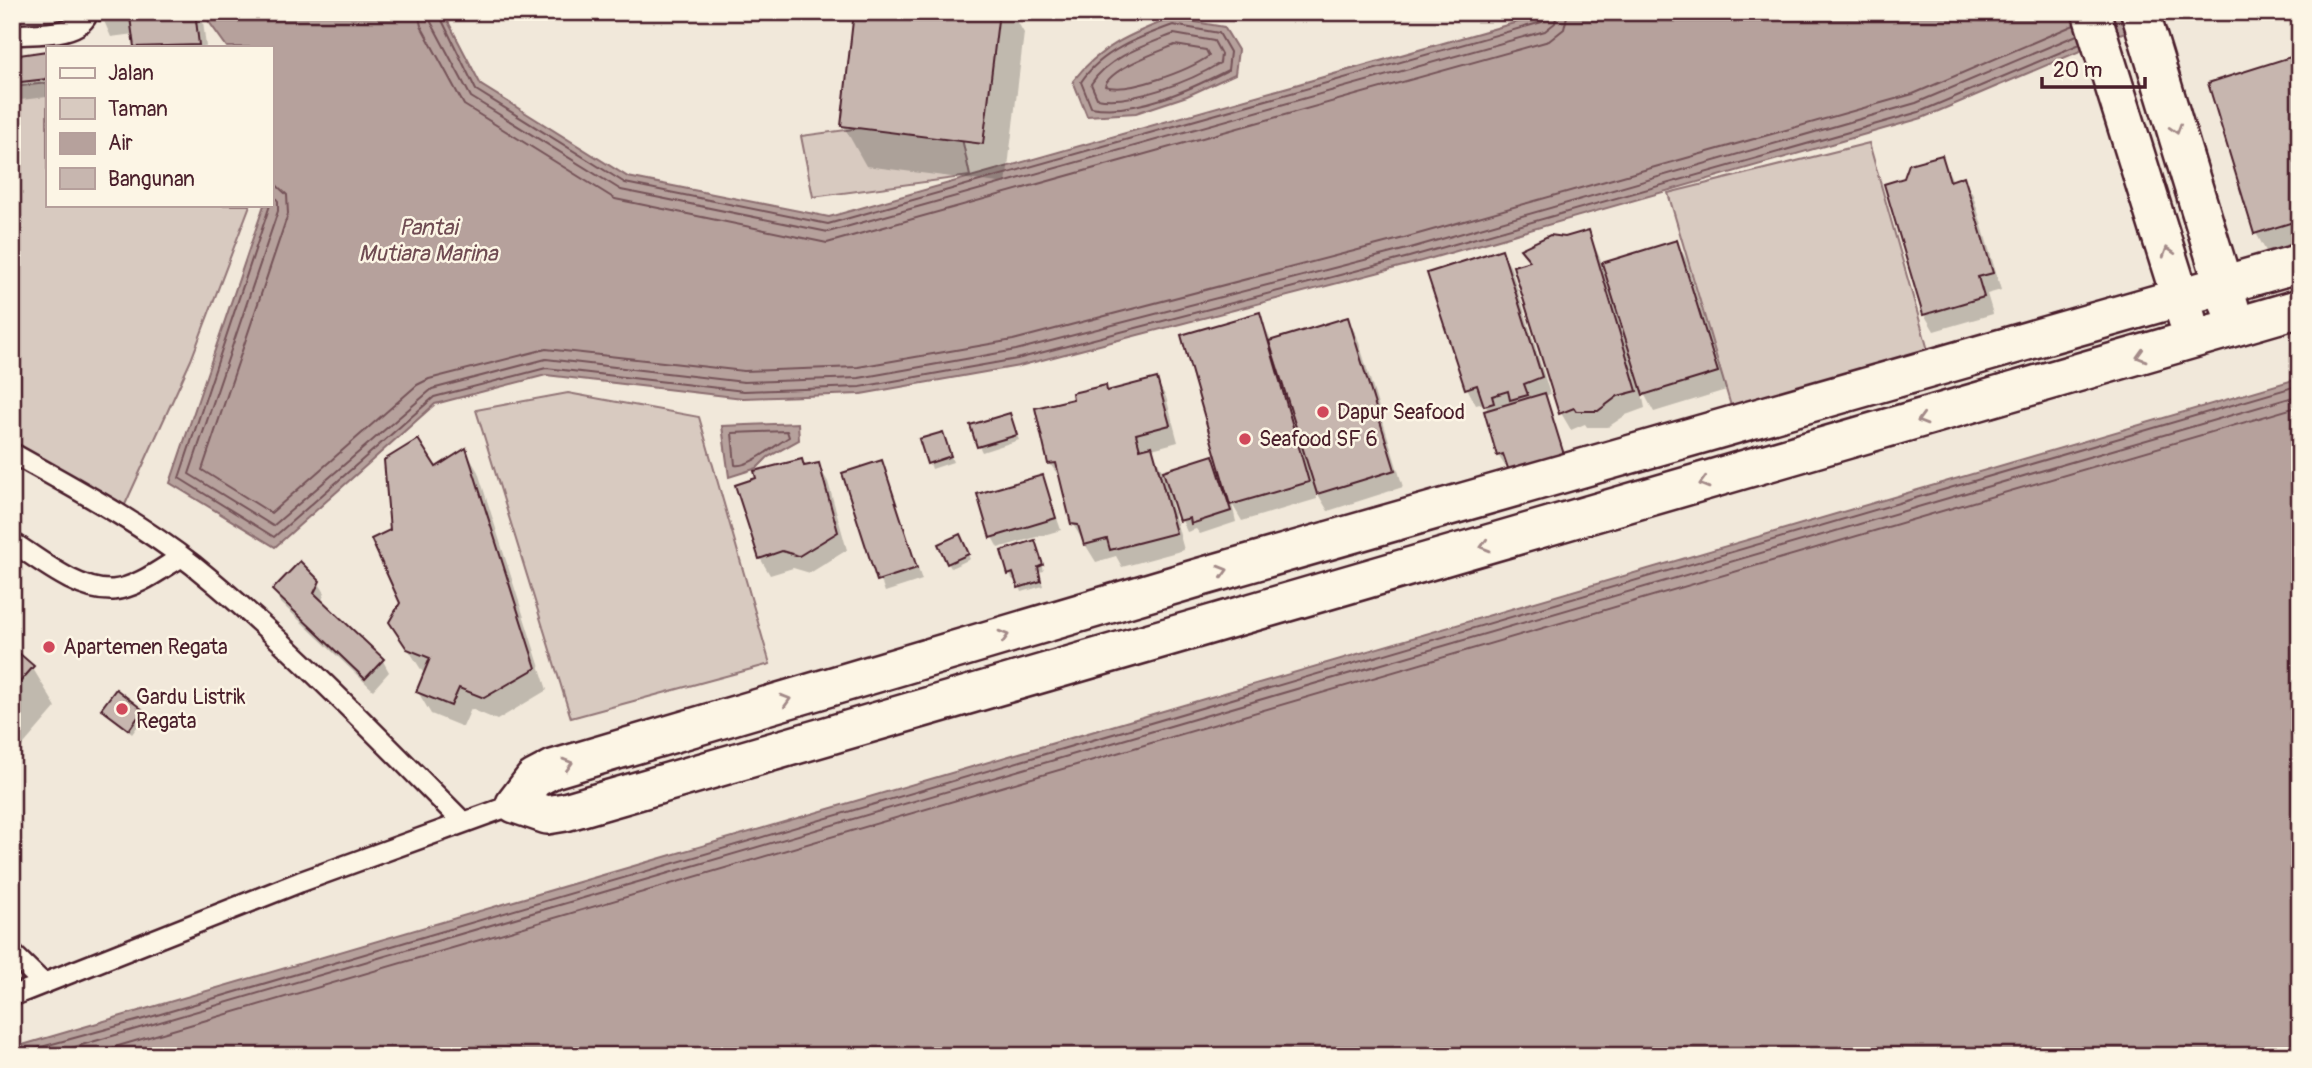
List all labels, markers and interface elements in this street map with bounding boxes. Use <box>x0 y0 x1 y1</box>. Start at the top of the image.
legend <box>46 46 273 206</box>
scale bar <box>2042 46 2146 90</box>
text: 20 m <box>2053 57 2102 84</box>
text: Jalan <box>108 60 154 87</box>
text: Taman <box>108 96 168 123</box>
one-way arrow <box>2168 123 2183 135</box>
text: Air <box>108 130 133 157</box>
text: Bangunan <box>108 166 195 193</box>
water label: Pantai Mutiara Marina <box>358 213 499 268</box>
one-way arrow <box>2161 246 2176 258</box>
one-way arrow <box>2135 348 2147 363</box>
place label: Dapur Seafood <box>1337 399 1465 426</box>
marker: Dapur Seafood <box>1315 404 1331 420</box>
one-way arrow <box>1916 411 1928 426</box>
place label: Seafood SF 6 <box>1259 426 1378 453</box>
marker: Seafood SF 6 <box>1237 431 1253 447</box>
one-way arrow <box>1698 474 1710 489</box>
one-way arrow <box>1479 537 1491 552</box>
one-way arrow <box>1216 565 1228 580</box>
one-way arrow <box>998 629 1010 644</box>
place label: Apartemen Regata <box>63 634 228 661</box>
marker: Apartemen Regata <box>41 639 57 655</box>
place label: Gardu Listrik Regata <box>136 684 246 735</box>
one-way arrow <box>780 693 792 708</box>
marker: Gardu Listrik Regata <box>114 701 130 717</box>
one-way arrow <box>562 758 574 773</box>

